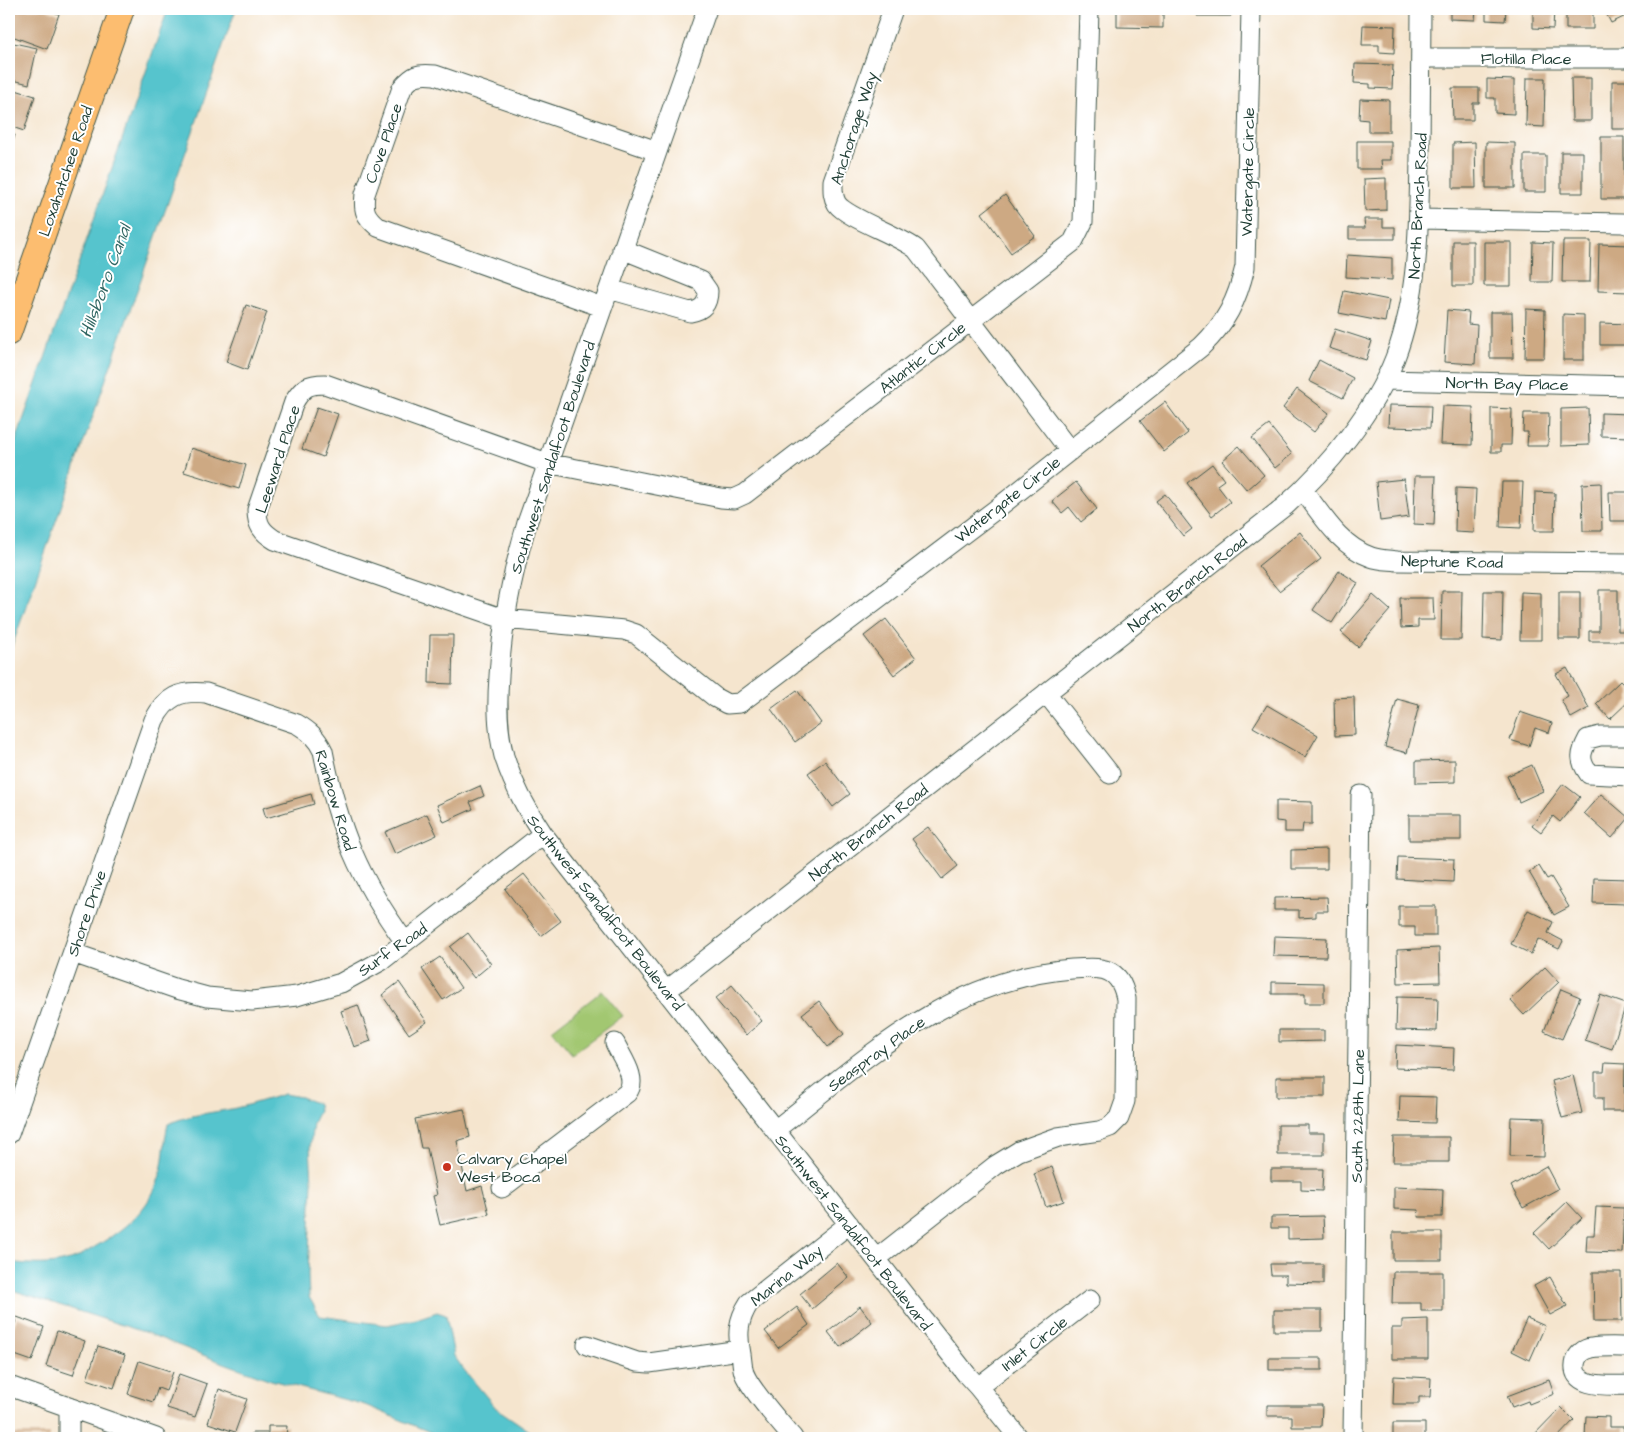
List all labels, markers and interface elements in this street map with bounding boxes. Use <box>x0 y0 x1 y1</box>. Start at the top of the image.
street label: Flotilla Place <box>1481 48 1572 70</box>
street label: Anchorage Way <box>825 69 884 188</box>
street label: Cove Place <box>360 100 408 186</box>
street label: Loxahatchee Road <box>33 103 99 240</box>
street label: Watergate Circle <box>1236 107 1261 237</box>
street label: North Branch Road <box>1403 132 1433 280</box>
water label: Hillsboro Canal <box>73 219 138 341</box>
street label: Atlantic Circle <box>875 317 971 399</box>
street label: Southwest Sandalfoot Boulevard <box>505 338 601 576</box>
street label: North Bay Place <box>1445 372 1569 397</box>
street label: Leeward Place <box>250 402 306 516</box>
street label: Watergate Circle <box>950 451 1066 549</box>
street label: North Branch Road <box>1123 530 1252 637</box>
street label: Neptune Road <box>1401 550 1503 574</box>
street label: Rainbow Road <box>309 747 361 853</box>
street label: North Branch Road <box>804 779 933 886</box>
street label: Southwest Sandalfoot Boulevard <box>522 810 689 1015</box>
street label: Shore Drive <box>62 867 112 959</box>
street label: Surf Road <box>354 918 432 982</box>
street label: Seaspray Place <box>823 1011 931 1098</box>
street label: South 228th Lane <box>1346 1049 1370 1183</box>
street label: Southwest Sandalfoot Boulevard <box>770 1130 937 1335</box>
place label: Calvary Chapel West Boca <box>457 1148 567 1188</box>
marker: Calvary Chapel West Boca <box>441 1161 453 1173</box>
street label: Marina Way <box>746 1240 828 1313</box>
street label: Inlet Circle <box>997 1311 1073 1377</box>

